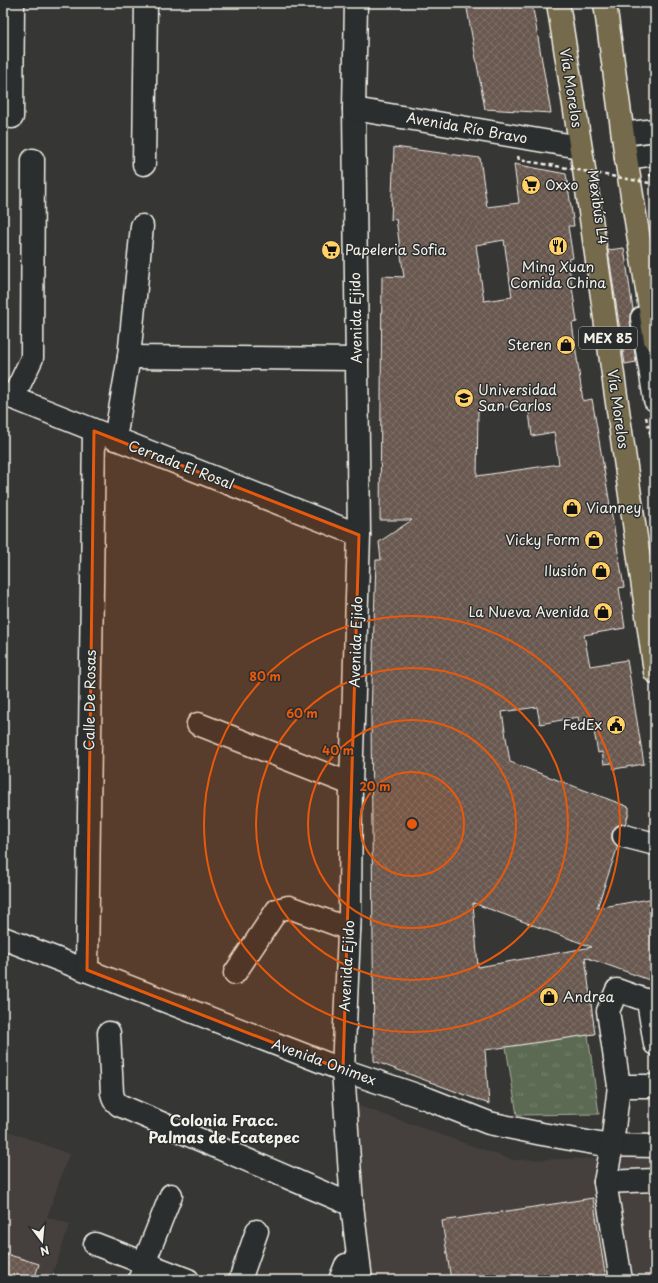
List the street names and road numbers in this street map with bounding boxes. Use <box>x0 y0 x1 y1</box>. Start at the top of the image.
street label: Vía Morelos <box>555 47 588 129</box>
street label: Avenida Río Bravo <box>405 107 530 149</box>
street label: Mexibús L4 <box>583 168 614 246</box>
street label: Avenida Ejido <box>344 272 367 364</box>
road number: MEX 85 <box>579 327 637 349</box>
street label: Vía Morelos <box>603 368 634 450</box>
street label: Cerrada El Rosal <box>125 435 237 494</box>
street label: Avenida Ejido <box>343 596 368 688</box>
street label: Calle De Rosas <box>78 649 101 751</box>
street label: Avenida Ejido <box>334 920 359 1012</box>
street label: Avenida Onimex <box>269 1033 379 1090</box>

